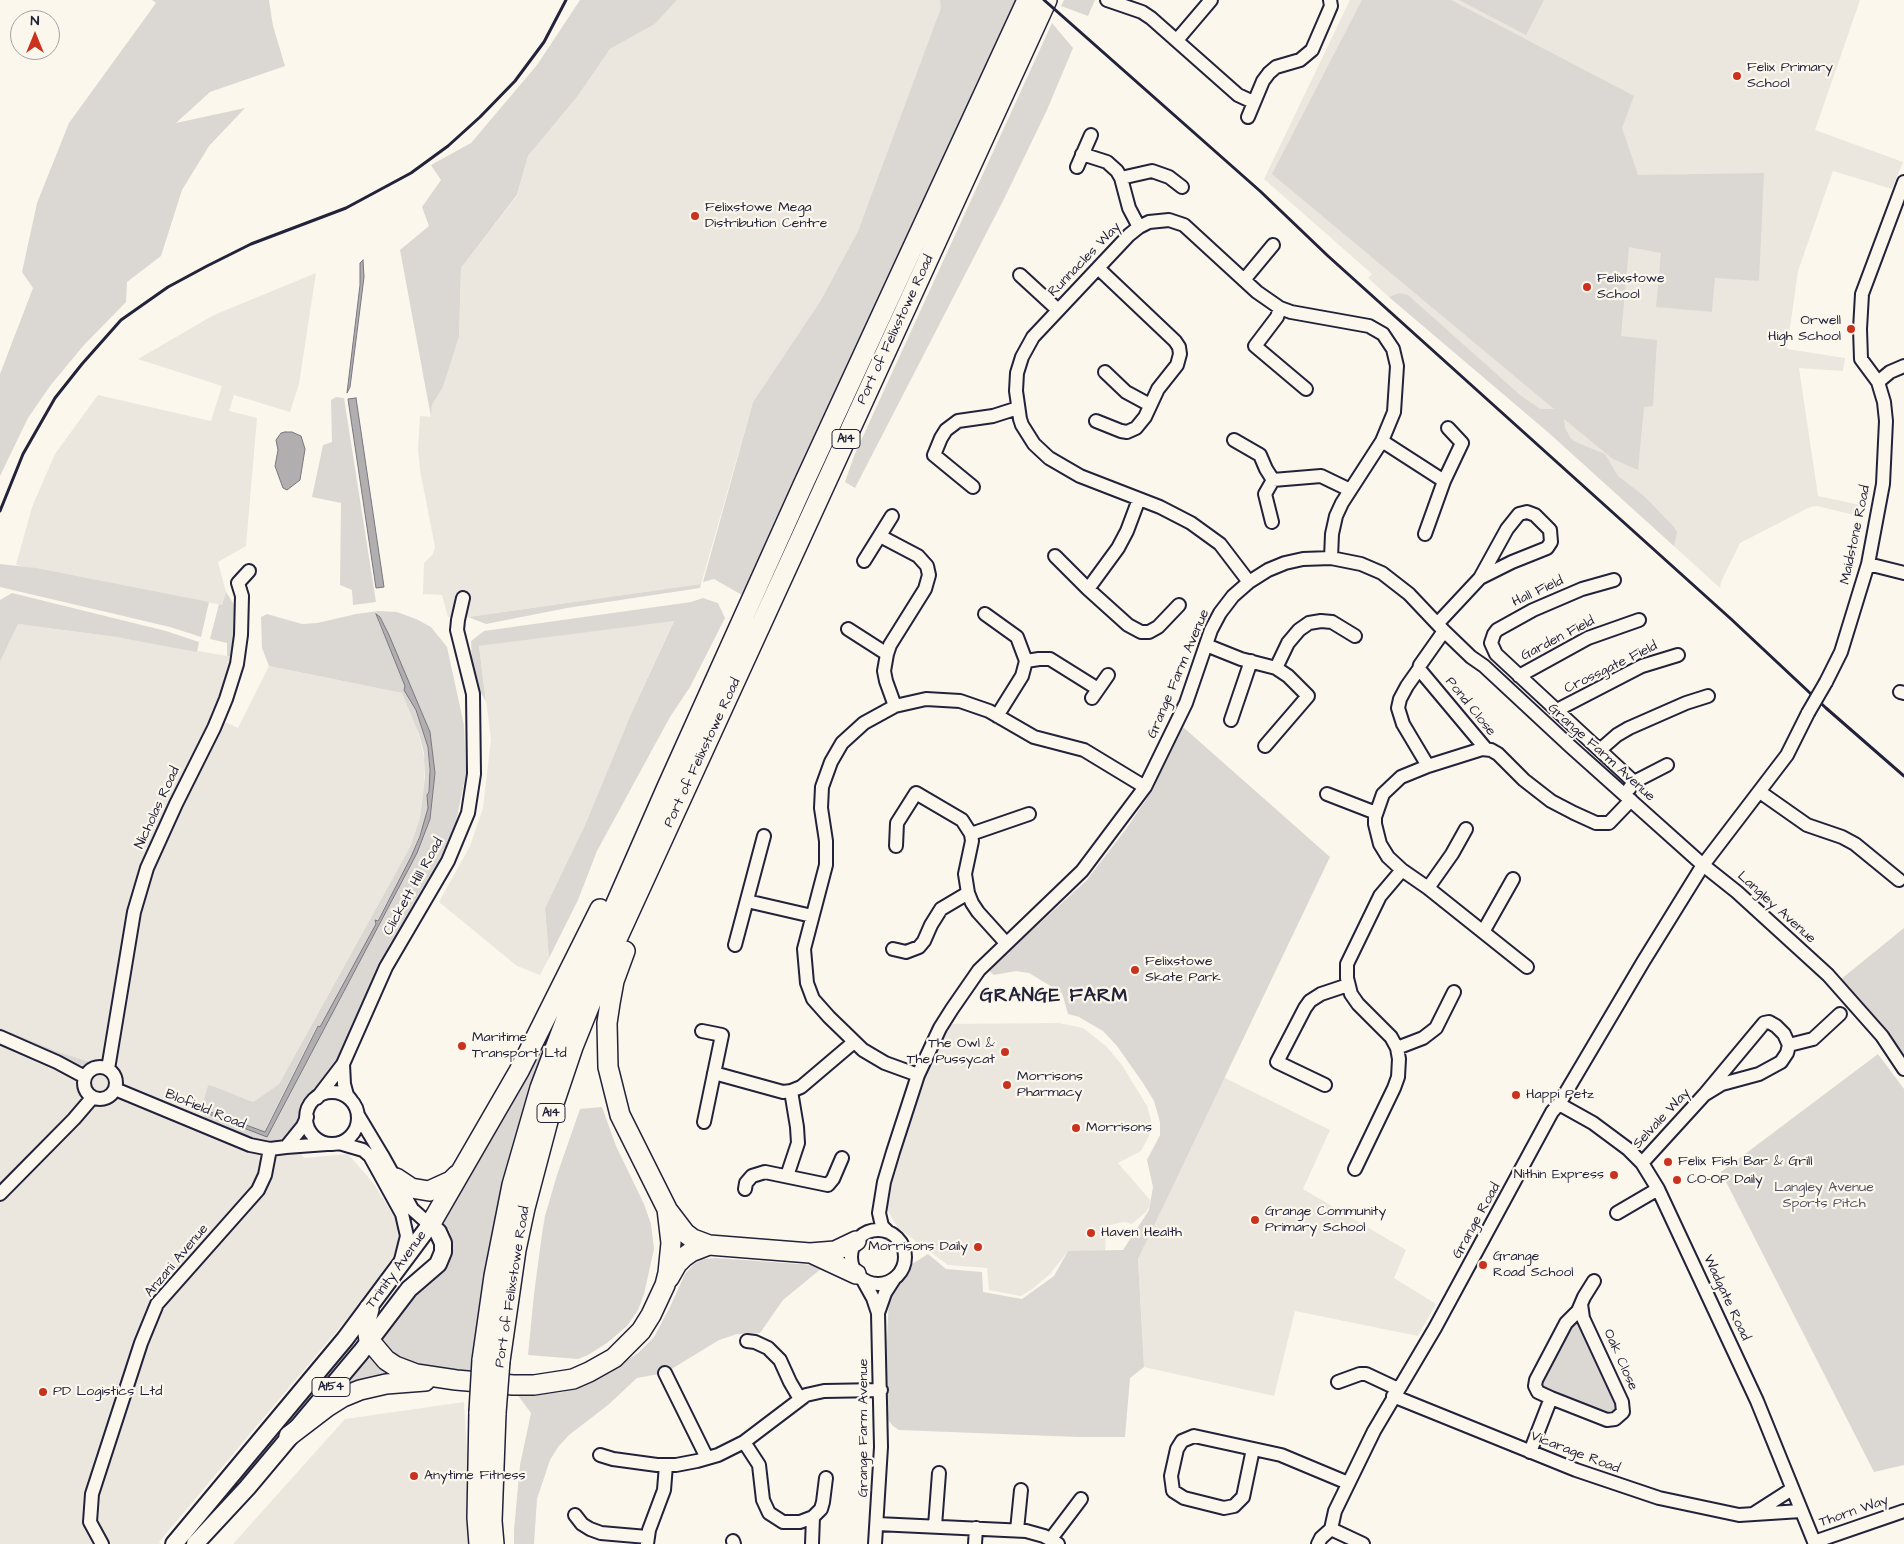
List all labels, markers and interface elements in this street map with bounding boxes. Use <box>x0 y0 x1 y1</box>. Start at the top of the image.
north arrow <box>10 10 60 60</box>
text: N <box>31 11 39 31</box>
place label: Felix Primary School <box>1747 60 1833 92</box>
marker: Felix Primary School <box>1731 70 1743 82</box>
place label: Felixstowe Mega Distribution Centre <box>705 200 827 232</box>
marker: Felixstowe Mega Distribution Centre <box>689 210 701 222</box>
street label: Runnacles Way <box>1045 219 1125 301</box>
street label: Port of Felixstowe Road <box>854 253 938 407</box>
place label: Felixstowe School <box>1597 271 1665 304</box>
marker: Felixstowe School <box>1581 281 1593 293</box>
place label: Orwell High School <box>1768 313 1841 346</box>
marker: Orwell High School <box>1845 323 1857 335</box>
road number: A14 <box>832 429 860 448</box>
street label: Maidstone Road <box>1837 484 1875 586</box>
street label: Hall Field <box>1510 573 1566 611</box>
street label: Grange Farm Avenue <box>1144 607 1214 741</box>
street label: Garden Field <box>1518 613 1598 665</box>
street label: Crossgate Field <box>1562 638 1660 698</box>
street label: Pond Close <box>1441 674 1499 740</box>
street label: Port of Felixstowe Road <box>661 676 745 830</box>
street label: Grange Farm Avenue <box>1544 700 1658 806</box>
street label: Nicholas Road <box>132 764 184 852</box>
street label: Clickett Hill Road <box>380 835 448 939</box>
street label: Langley Avenue <box>1733 868 1819 948</box>
place label: Felixstowe Skate Park <box>1145 954 1221 986</box>
marker: Felixstowe Skate Park <box>1129 964 1141 976</box>
district label: GRANGE FARM <box>978 986 1130 1008</box>
place label: Maritime Transport Ltd <box>472 1030 567 1062</box>
place label: The Owl & The Pussycat <box>907 1036 995 1068</box>
marker: Maritime Transport Ltd <box>456 1040 468 1052</box>
marker: The Owl & The Pussycat <box>999 1046 1011 1058</box>
place label: Morrisons Pharmacy <box>1017 1069 1083 1102</box>
marker: Morrisons Pharmacy <box>1001 1079 1013 1091</box>
street label: Selvale Way <box>1630 1085 1694 1153</box>
street label: Blofield Road <box>162 1086 248 1134</box>
place label: Happi Petz <box>1526 1087 1594 1103</box>
marker: Happi Petz <box>1510 1089 1522 1101</box>
road number: A14 <box>537 1104 565 1122</box>
place label: Morrisons <box>1086 1120 1152 1136</box>
marker: Morrisons <box>1070 1122 1082 1134</box>
place label: Felix Fish Bar & Grill <box>1678 1154 1812 1170</box>
marker: Felix Fish Bar & Grill <box>1662 1156 1674 1168</box>
place label: Nithin Express <box>1514 1167 1604 1183</box>
marker: Nithin Express <box>1608 1169 1620 1181</box>
place label: CO-OP Daily <box>1687 1172 1763 1188</box>
marker: CO-OP Daily <box>1671 1174 1683 1186</box>
street label: Grange Road <box>1449 1180 1505 1262</box>
park label: Langley Avenue Sports Pitch <box>1774 1180 1874 1212</box>
place label: Grange Community Primary School <box>1265 1204 1386 1236</box>
street label: Port of Felixstowe Road <box>492 1205 534 1369</box>
marker: Grange Community Primary School <box>1249 1214 1261 1226</box>
street label: Anzani Avenue <box>142 1221 212 1301</box>
place label: Haven Health <box>1101 1225 1182 1241</box>
marker: Haven Health <box>1085 1227 1097 1239</box>
street label: Trinity Avenue <box>363 1228 431 1312</box>
place label: Morrisons Daily <box>868 1239 968 1255</box>
marker: Morrisons Daily <box>972 1241 984 1253</box>
place label: Grange Road School <box>1493 1249 1574 1282</box>
street label: Wadgate Road <box>1699 1252 1753 1344</box>
marker: Grange Road School <box>1477 1259 1489 1271</box>
street label: Oak Close <box>1599 1327 1641 1393</box>
street label: Grange Farm Avenue <box>856 1359 872 1497</box>
road number: A154 <box>312 1378 350 1396</box>
place label: PD Logistics Ltd <box>53 1384 162 1400</box>
marker: PD Logistics Ltd <box>37 1386 49 1398</box>
street label: Vicarage Road <box>1528 1428 1622 1478</box>
place label: Anytime Fitness <box>424 1468 526 1484</box>
marker: Anytime Fitness <box>408 1470 420 1482</box>
street label: Thorn Way <box>1817 1492 1891 1532</box>

